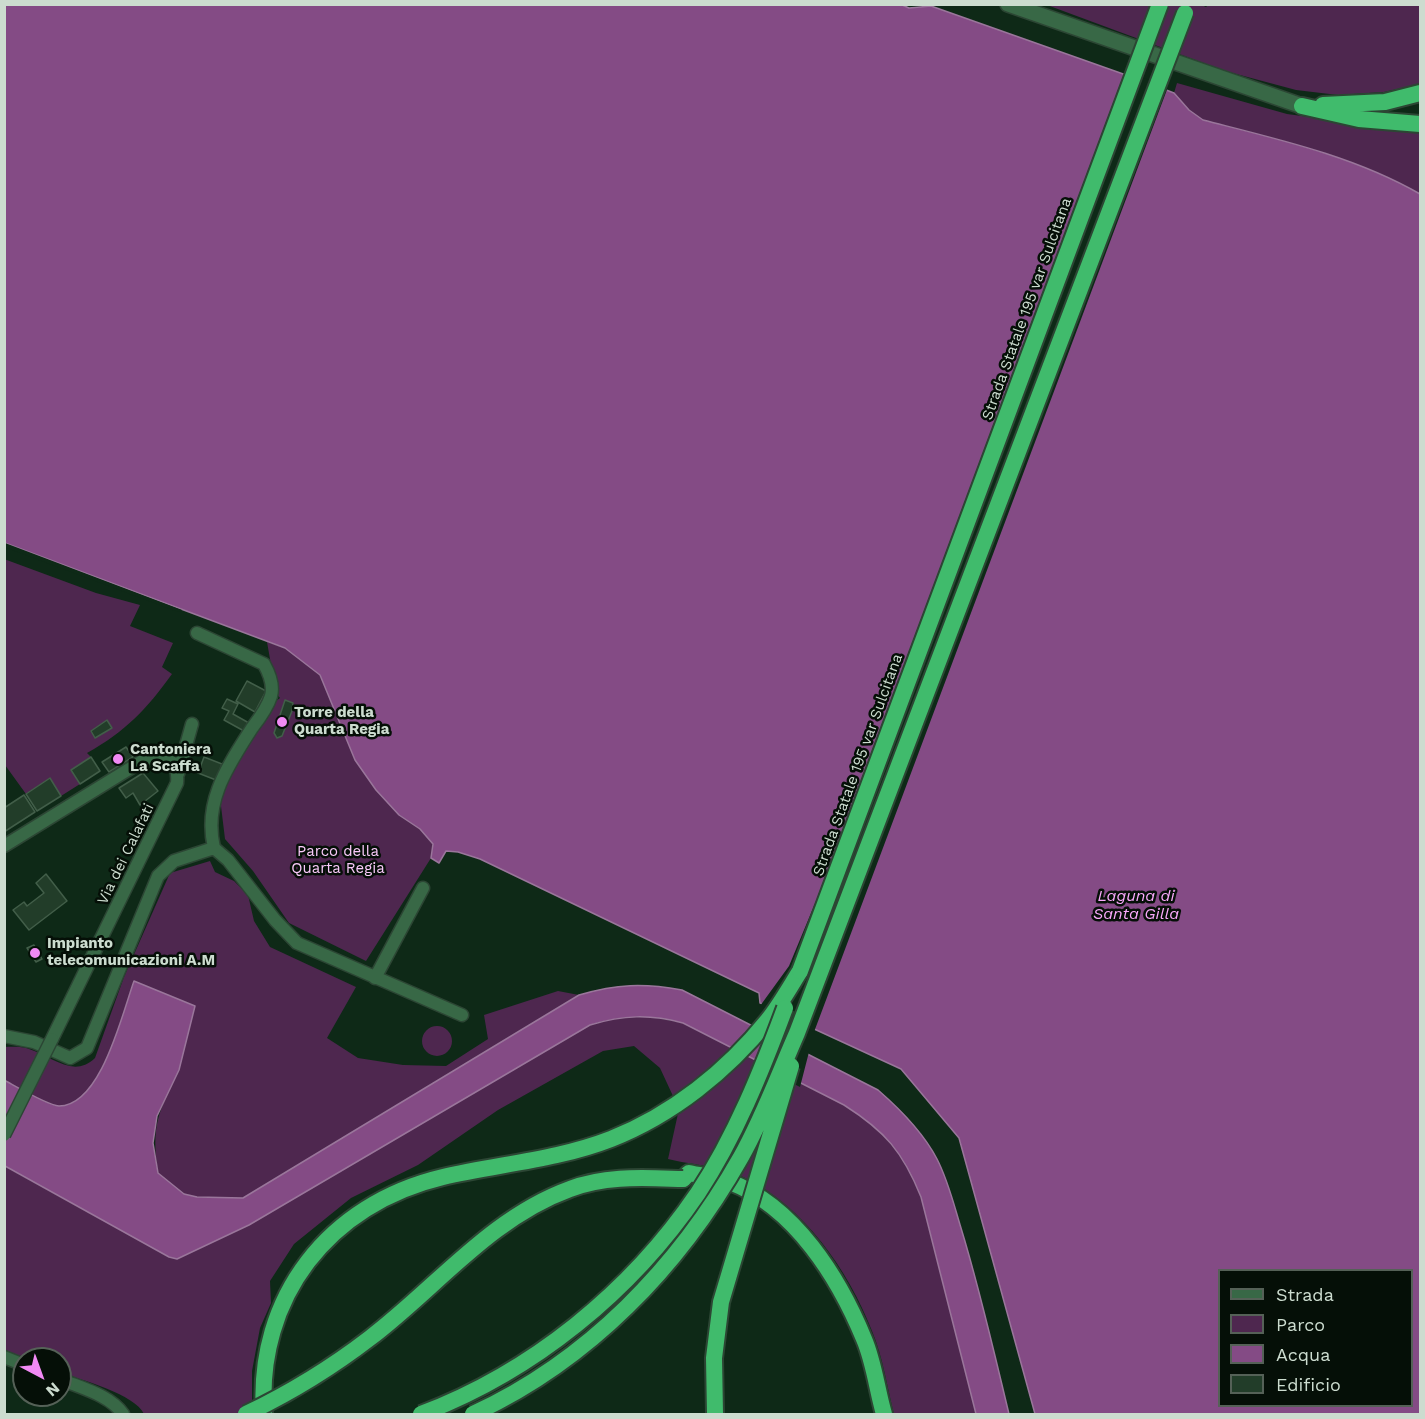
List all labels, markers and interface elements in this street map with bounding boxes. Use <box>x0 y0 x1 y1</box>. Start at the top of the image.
street label: Strada Statale 195 var Sulcitana <box>978 195 1076 423</box>
street label: Strada Statale 195 var Sulcitana <box>809 651 907 879</box>
place label: Torre della Quarta Regia <box>294 704 389 739</box>
marker: Torre della Quarta Regia <box>275 715 289 729</box>
place label: Cantoniera La Scaffa <box>130 741 211 776</box>
marker: Cantoniera La Scaffa <box>111 752 125 766</box>
street label: Via dei Calafati <box>94 801 158 907</box>
park label: Parco della Quarta Regia <box>291 843 385 878</box>
water label: Laguna di Santa Gilla <box>1093 886 1179 924</box>
place label: Impianto telecomunicazioni A.M <box>47 935 215 970</box>
marker: Impianto telecomunicazioni A.M <box>28 946 42 960</box>
legend <box>1218 1269 1413 1407</box>
text: Strada <box>1276 1284 1334 1305</box>
text: Parco <box>1276 1314 1325 1335</box>
text: Acqua <box>1276 1344 1330 1365</box>
north arrow <box>12 1347 72 1407</box>
text: Edificio <box>1276 1374 1341 1395</box>
text: N <box>42 1378 64 1401</box>

